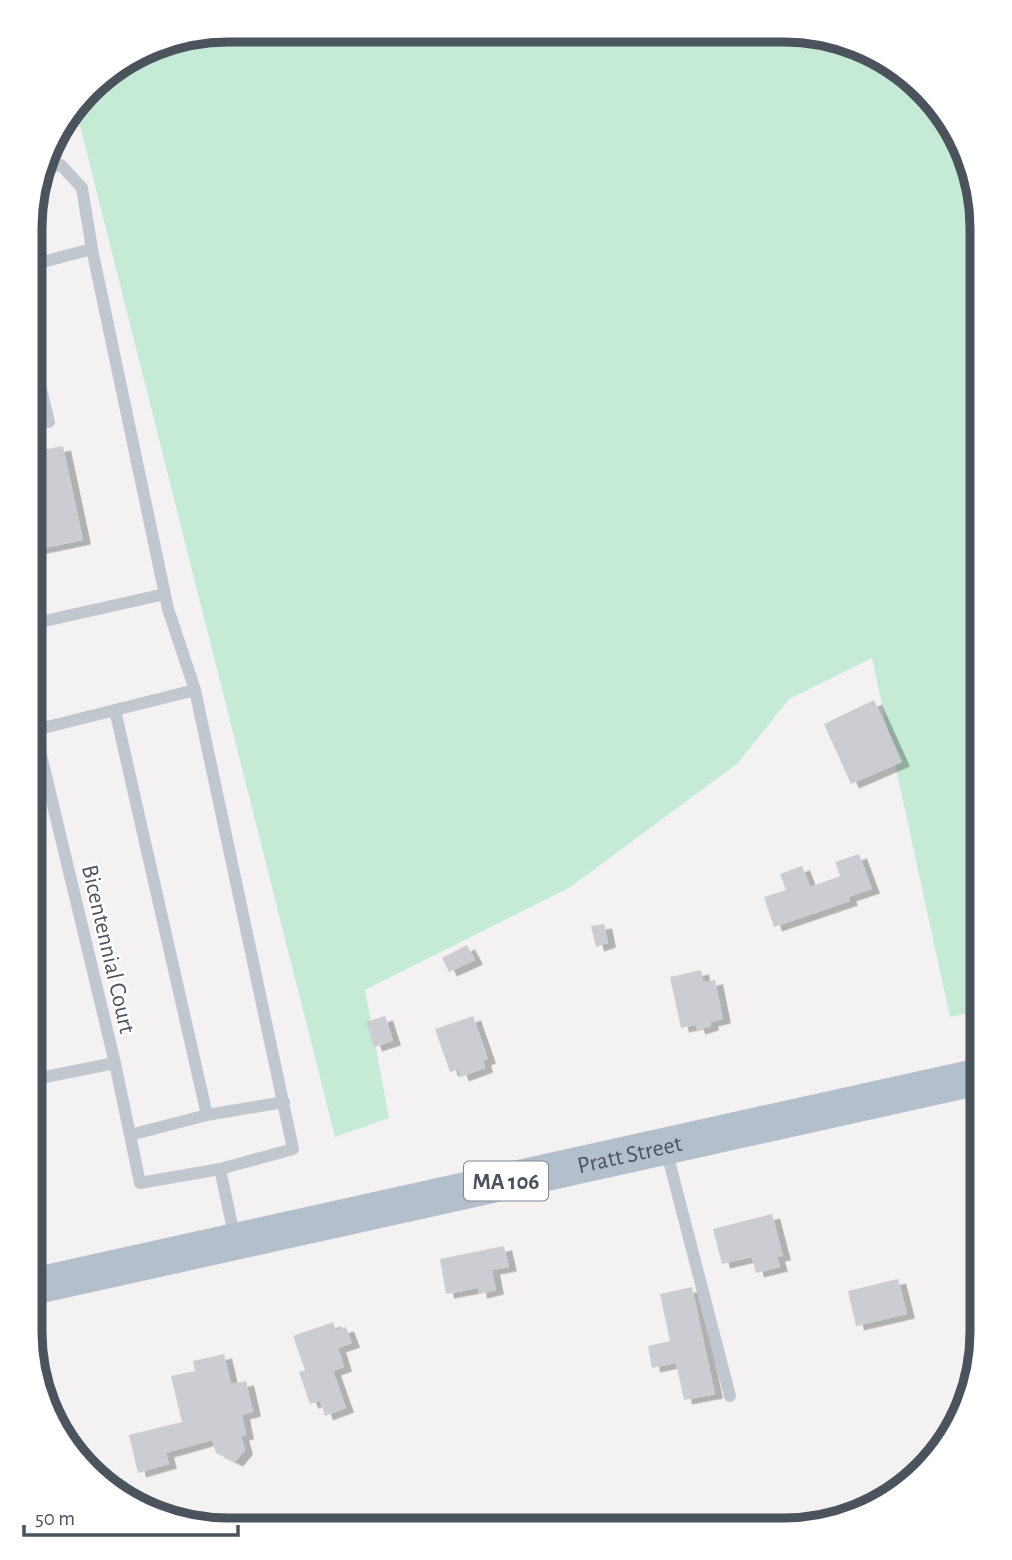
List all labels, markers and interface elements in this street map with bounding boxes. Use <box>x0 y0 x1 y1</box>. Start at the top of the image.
street label: Bicentennial Court <box>77 863 139 1036</box>
street label: Pratt Street <box>575 1132 685 1178</box>
road number: MA 106 <box>464 1162 548 1200</box>
scale bar <box>24 1494 238 1538</box>
text: 50 m <box>35 1508 75 1529</box>

